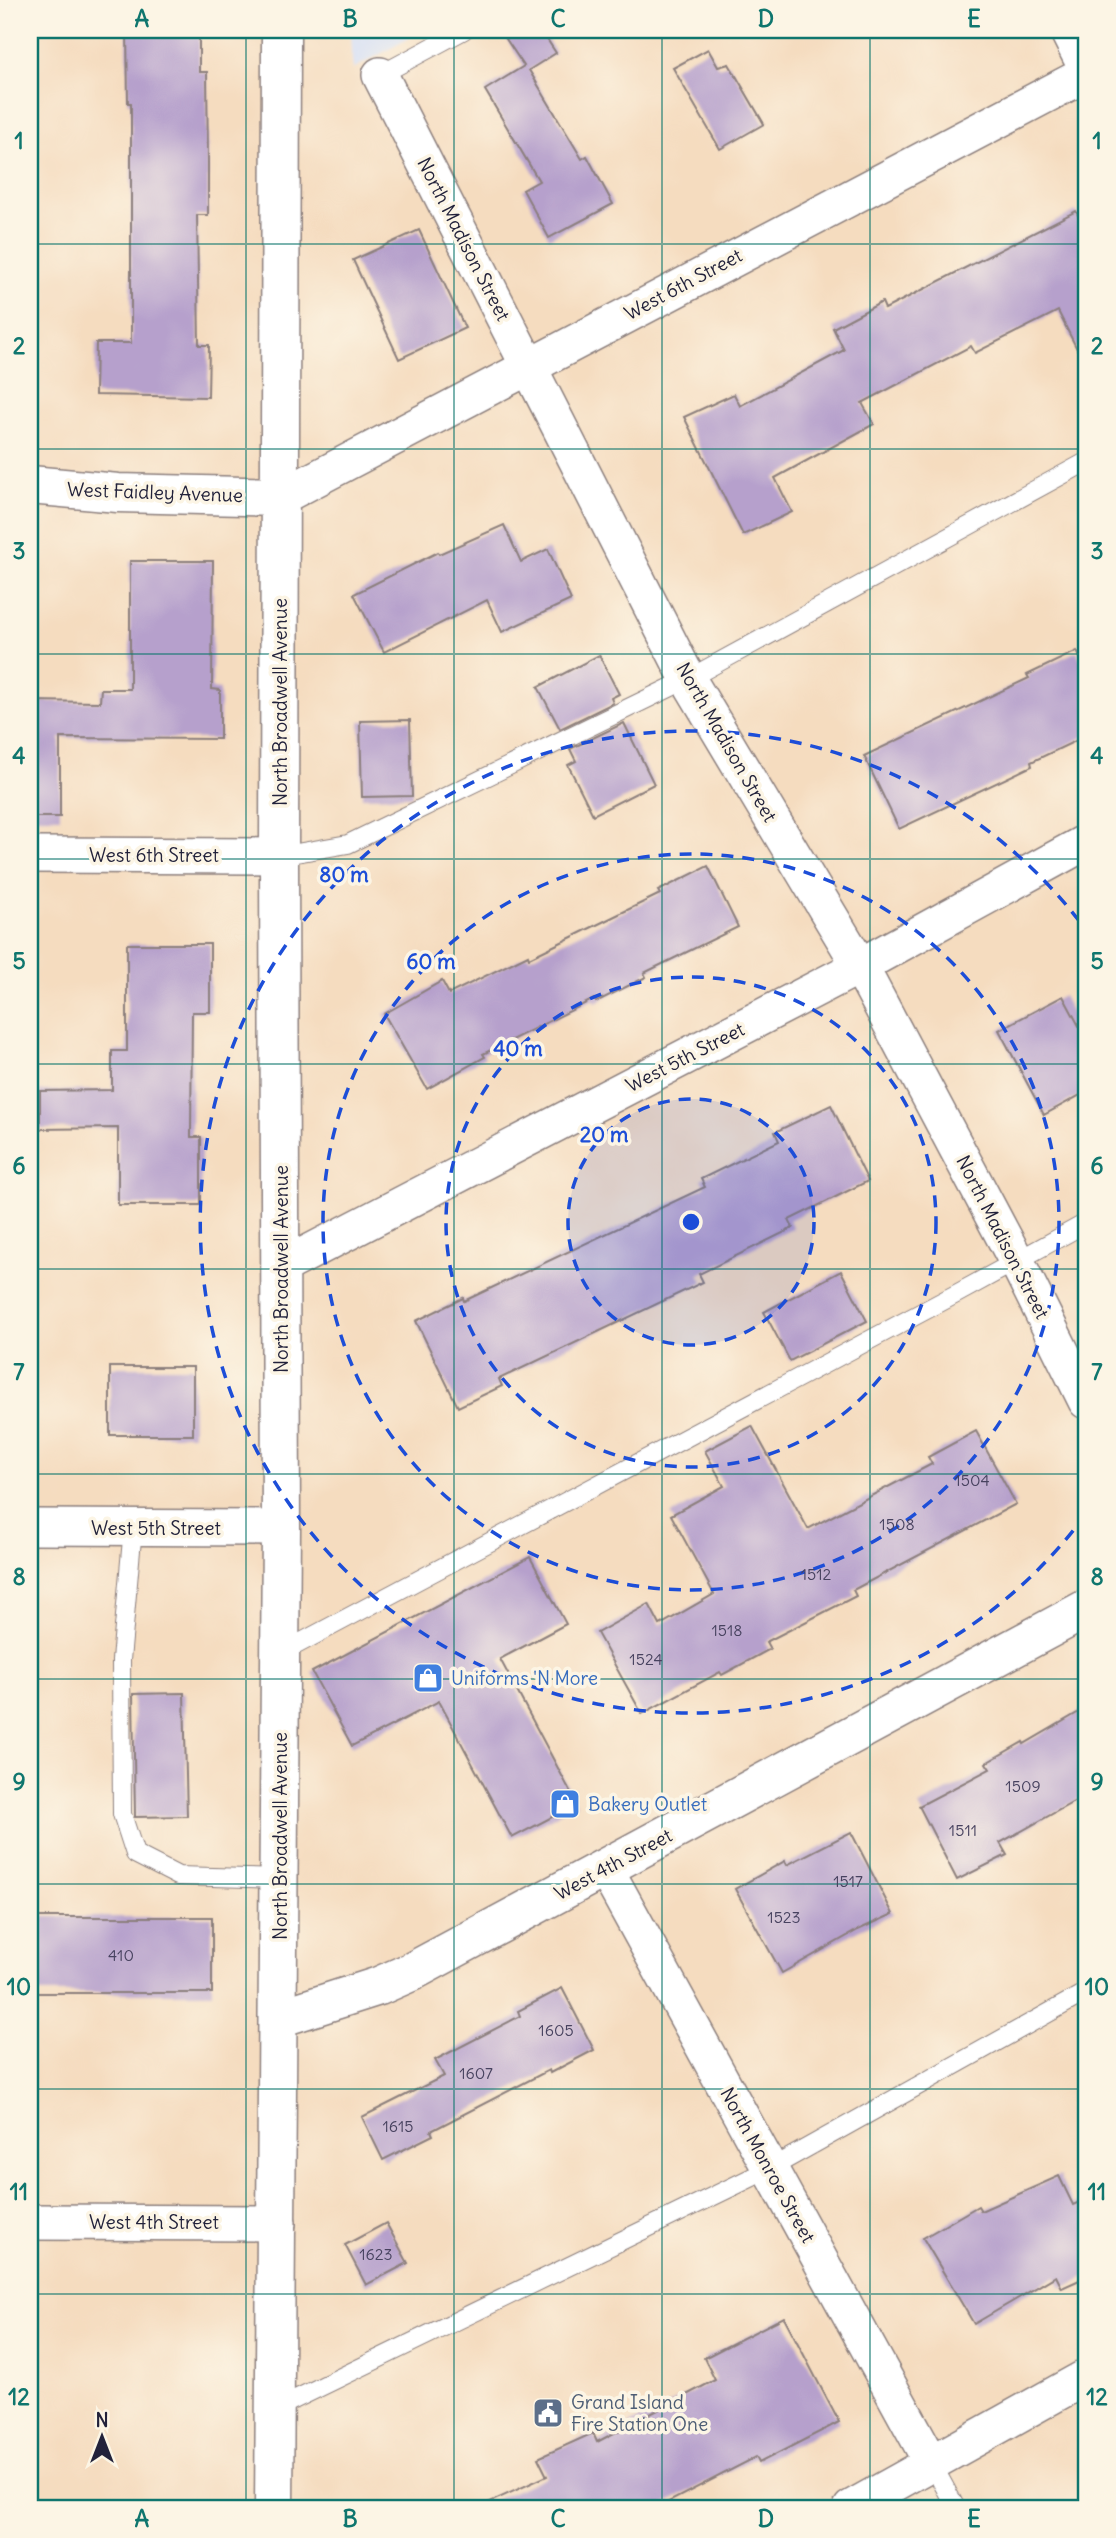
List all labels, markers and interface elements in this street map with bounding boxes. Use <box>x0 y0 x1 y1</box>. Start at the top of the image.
text: A <box>135 4 150 33</box>
text: B <box>342 4 358 33</box>
text: C <box>550 4 566 33</box>
text: D <box>758 4 774 33</box>
text: E <box>967 4 981 33</box>
text: 1 <box>14 126 24 155</box>
text: 1 <box>1092 126 1102 155</box>
street label: North Madison Street <box>412 153 516 325</box>
street label: West 6th Street <box>620 243 746 325</box>
text: 2 <box>13 331 26 360</box>
text: 2 <box>1091 331 1104 360</box>
street label: West Faidley Avenue <box>67 477 243 507</box>
text: 3 <box>12 536 26 565</box>
text: 3 <box>1090 536 1104 565</box>
street label: North Broadwell Avenue <box>268 598 292 806</box>
street label: North Madison Street <box>672 658 782 826</box>
text: 4 <box>12 741 26 770</box>
text: 4 <box>1090 741 1104 770</box>
street label: West 6th Street <box>89 843 219 867</box>
text: 80 m <box>319 861 369 888</box>
text: 5 <box>12 946 26 975</box>
text: 5 <box>1090 946 1104 975</box>
text: 60 m <box>406 948 456 975</box>
street label: West 5th Street <box>622 1017 748 1097</box>
text: 40 m <box>493 1035 543 1062</box>
text: 20 m <box>580 1121 629 1148</box>
text: 6 <box>12 1151 26 1180</box>
street label: North Madison Street <box>951 1151 1055 1323</box>
text: 6 <box>1090 1151 1104 1180</box>
street label: North Broadwell Avenue <box>269 1165 293 1373</box>
centre of rings <box>679 1210 703 1234</box>
text: 7 <box>13 1357 25 1386</box>
text: 7 <box>1091 1357 1103 1386</box>
house number: 1504 <box>954 1470 990 1490</box>
house number: 1508 <box>879 1514 915 1534</box>
street label: West 5th Street <box>91 1516 221 1540</box>
text: 8 <box>12 1562 26 1591</box>
text: 8 <box>1090 1562 1104 1591</box>
house number: 1512 <box>801 1564 832 1584</box>
house number: 1518 <box>711 1620 743 1640</box>
house number: 1524 <box>629 1649 663 1669</box>
shop icon: Uniforms 'N More <box>411 1661 445 1695</box>
place label: Uniforms 'N More <box>451 1666 598 1690</box>
street label: North Broadwell Avenue <box>268 1732 292 1940</box>
text: 9 <box>12 1767 26 1796</box>
text: 9 <box>1090 1767 1104 1796</box>
house number: 1509 <box>1005 1776 1041 1796</box>
shop icon: Bakery Outlet <box>548 1787 582 1821</box>
place label: Bakery Outlet <box>588 1792 707 1816</box>
house number: 1511 <box>949 1820 977 1840</box>
street label: West 4th Street <box>550 1823 676 1905</box>
house number: 1517 <box>833 1871 863 1891</box>
house number: 1523 <box>767 1907 801 1927</box>
house number: 410 <box>108 1945 134 1965</box>
text: 10 <box>7 1972 31 2001</box>
text: 10 <box>1085 1972 1109 2001</box>
house number: 1605 <box>538 2020 574 2040</box>
house number: 1607 <box>459 2063 493 2083</box>
street label: North Monroe Street <box>715 2083 821 2247</box>
house number: 1615 <box>382 2116 414 2136</box>
text: 11 <box>10 2177 28 2206</box>
text: 11 <box>1088 2177 1106 2206</box>
street label: West 4th Street <box>89 2210 219 2234</box>
house number: 1623 <box>359 2244 393 2264</box>
text: 12 <box>8 2382 30 2411</box>
text: 12 <box>1086 2382 1108 2411</box>
place label: Grand Island Fire Station One <box>571 2390 708 2436</box>
public building icon: Grand Island Fire Station One <box>531 2396 565 2430</box>
north arrow <box>66 2402 136 2472</box>
text: N <box>95 2408 109 2432</box>
text: A <box>135 2504 150 2533</box>
text: B <box>342 2504 358 2533</box>
text: C <box>550 2504 566 2533</box>
text: D <box>758 2504 774 2533</box>
text: E <box>967 2504 981 2533</box>

